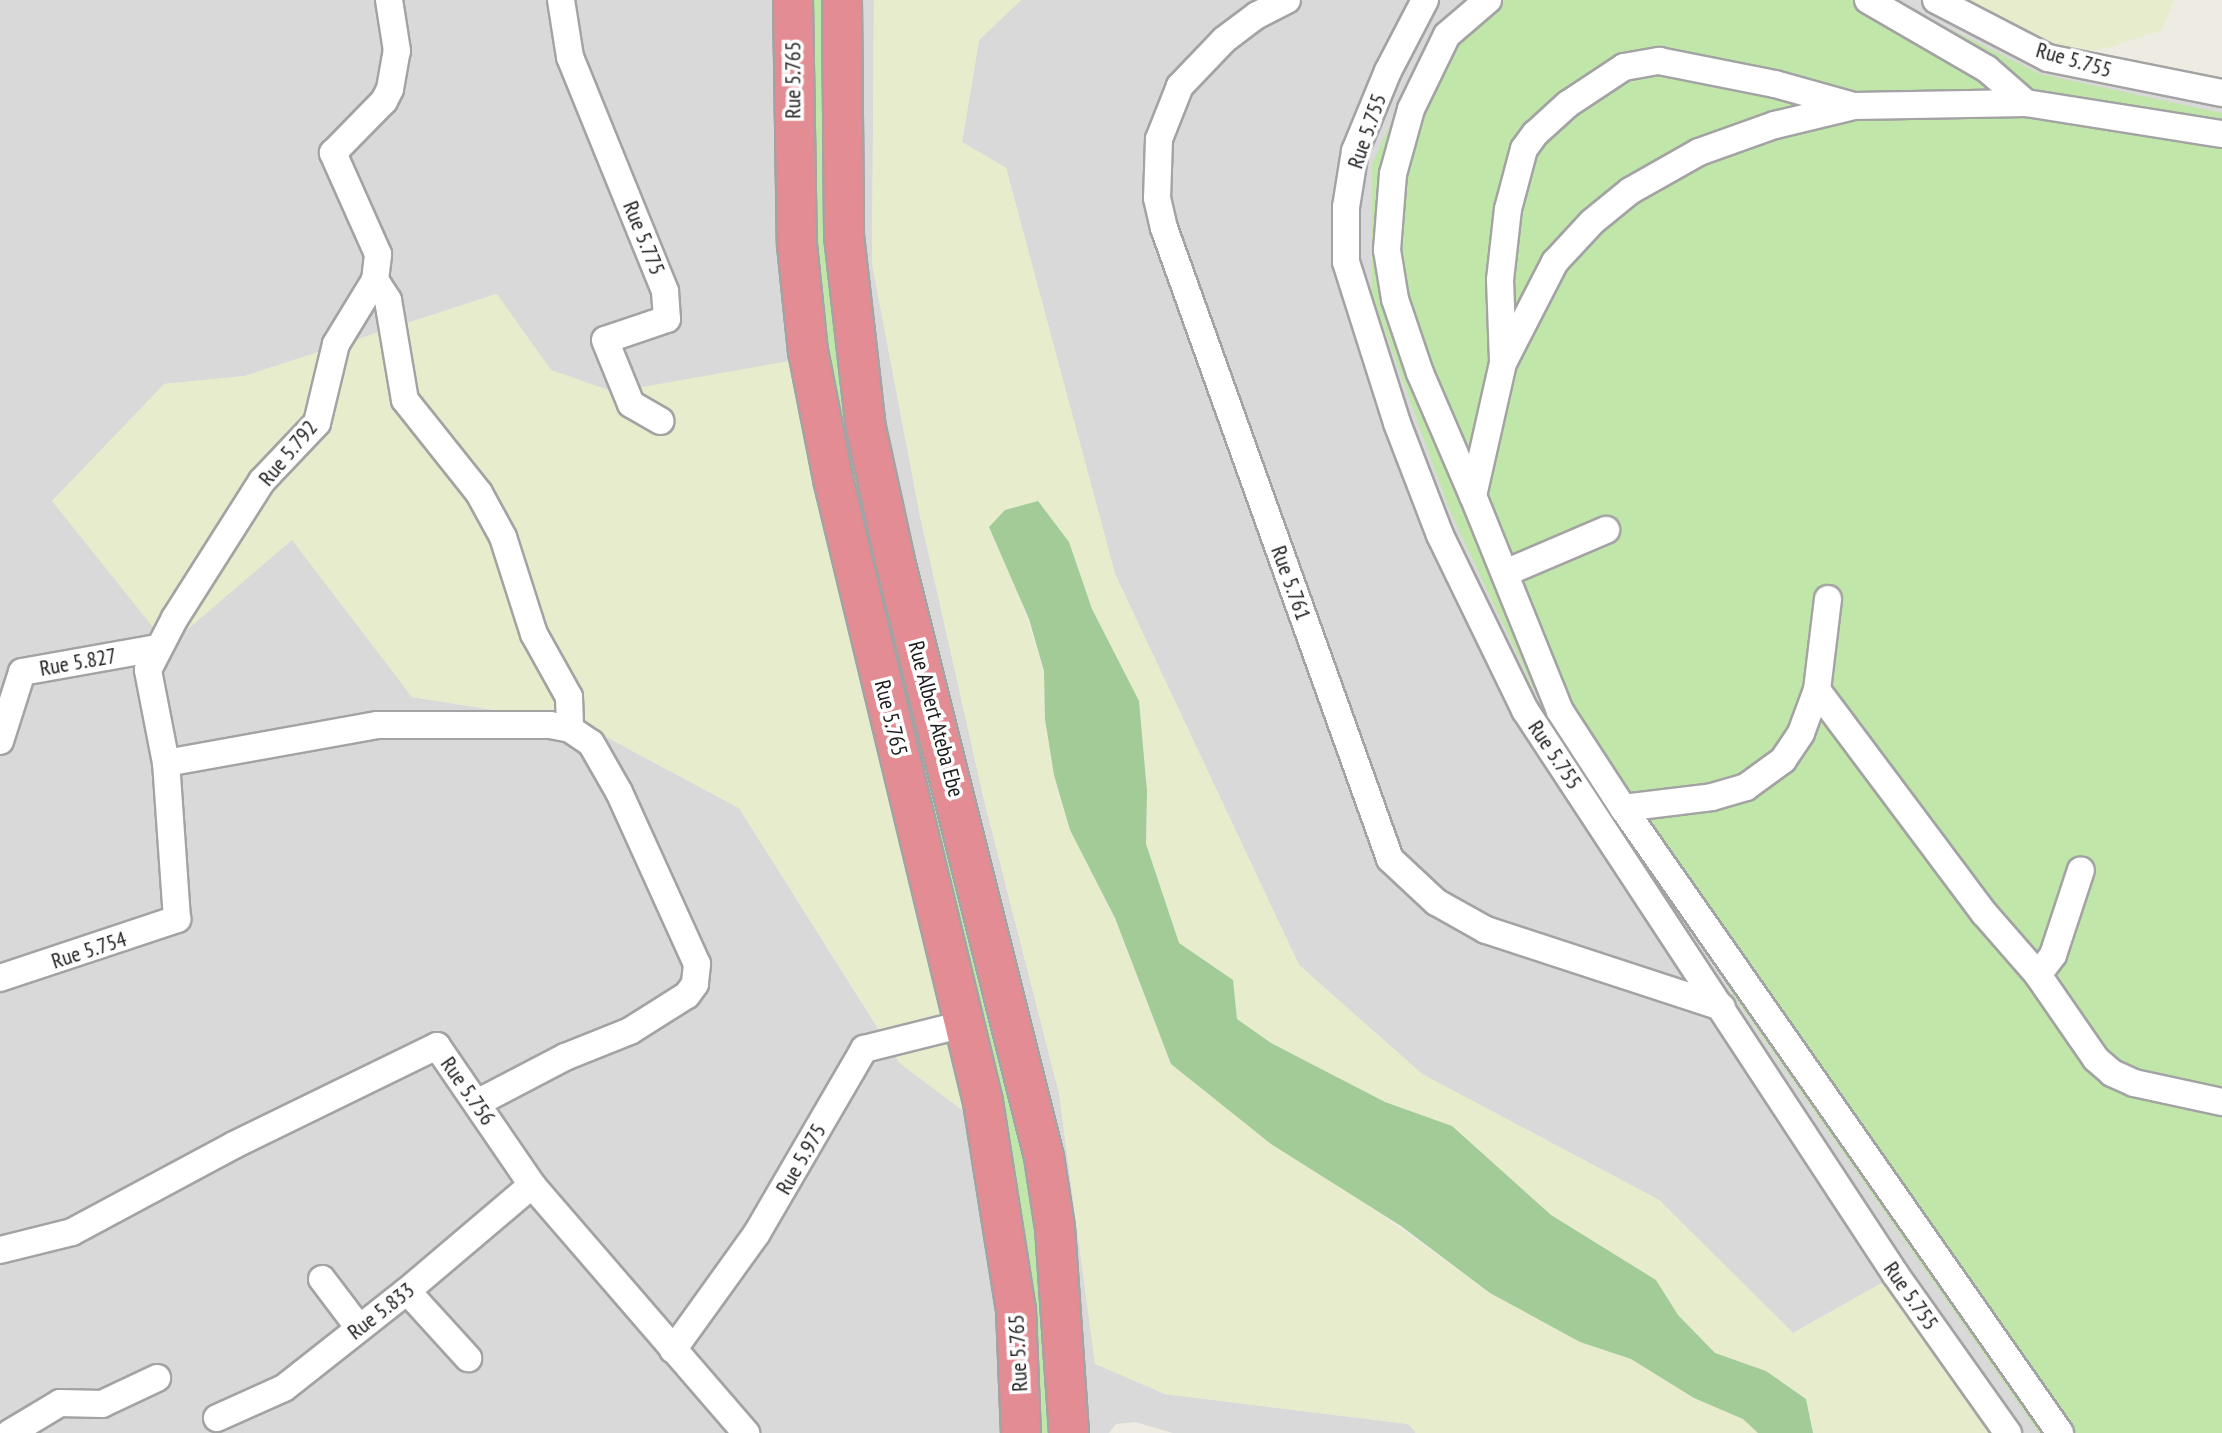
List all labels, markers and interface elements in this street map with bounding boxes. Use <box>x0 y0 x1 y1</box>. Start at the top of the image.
street label: Rue 5.755 <box>2033 37 2115 83</box>
street label: Rue 5.765 <box>780 41 806 119</box>
street label: Rue 5.755 <box>1342 90 1392 172</box>
street label: Rue 5.775 <box>617 197 671 279</box>
street label: Rue 5.792 <box>253 415 323 491</box>
street label: Rue 5.761 <box>1265 542 1317 624</box>
street label: Rue Albert Ateba Ebe <box>902 638 970 800</box>
street label: Rue 5.827 <box>38 642 118 682</box>
street label: Rue 5.765 <box>869 677 913 759</box>
street label: Rue 5.755 <box>1522 716 1588 794</box>
street label: Rue 5.754 <box>48 925 130 975</box>
street label: Rue 5.756 <box>435 1052 501 1130</box>
street label: Rue 5.975 <box>770 1119 832 1199</box>
street label: Rue 5.755 <box>1878 1257 1944 1335</box>
street label: Rue 5.833 <box>342 1277 420 1345</box>
street label: Rue 5.765 <box>1003 1314 1033 1392</box>

